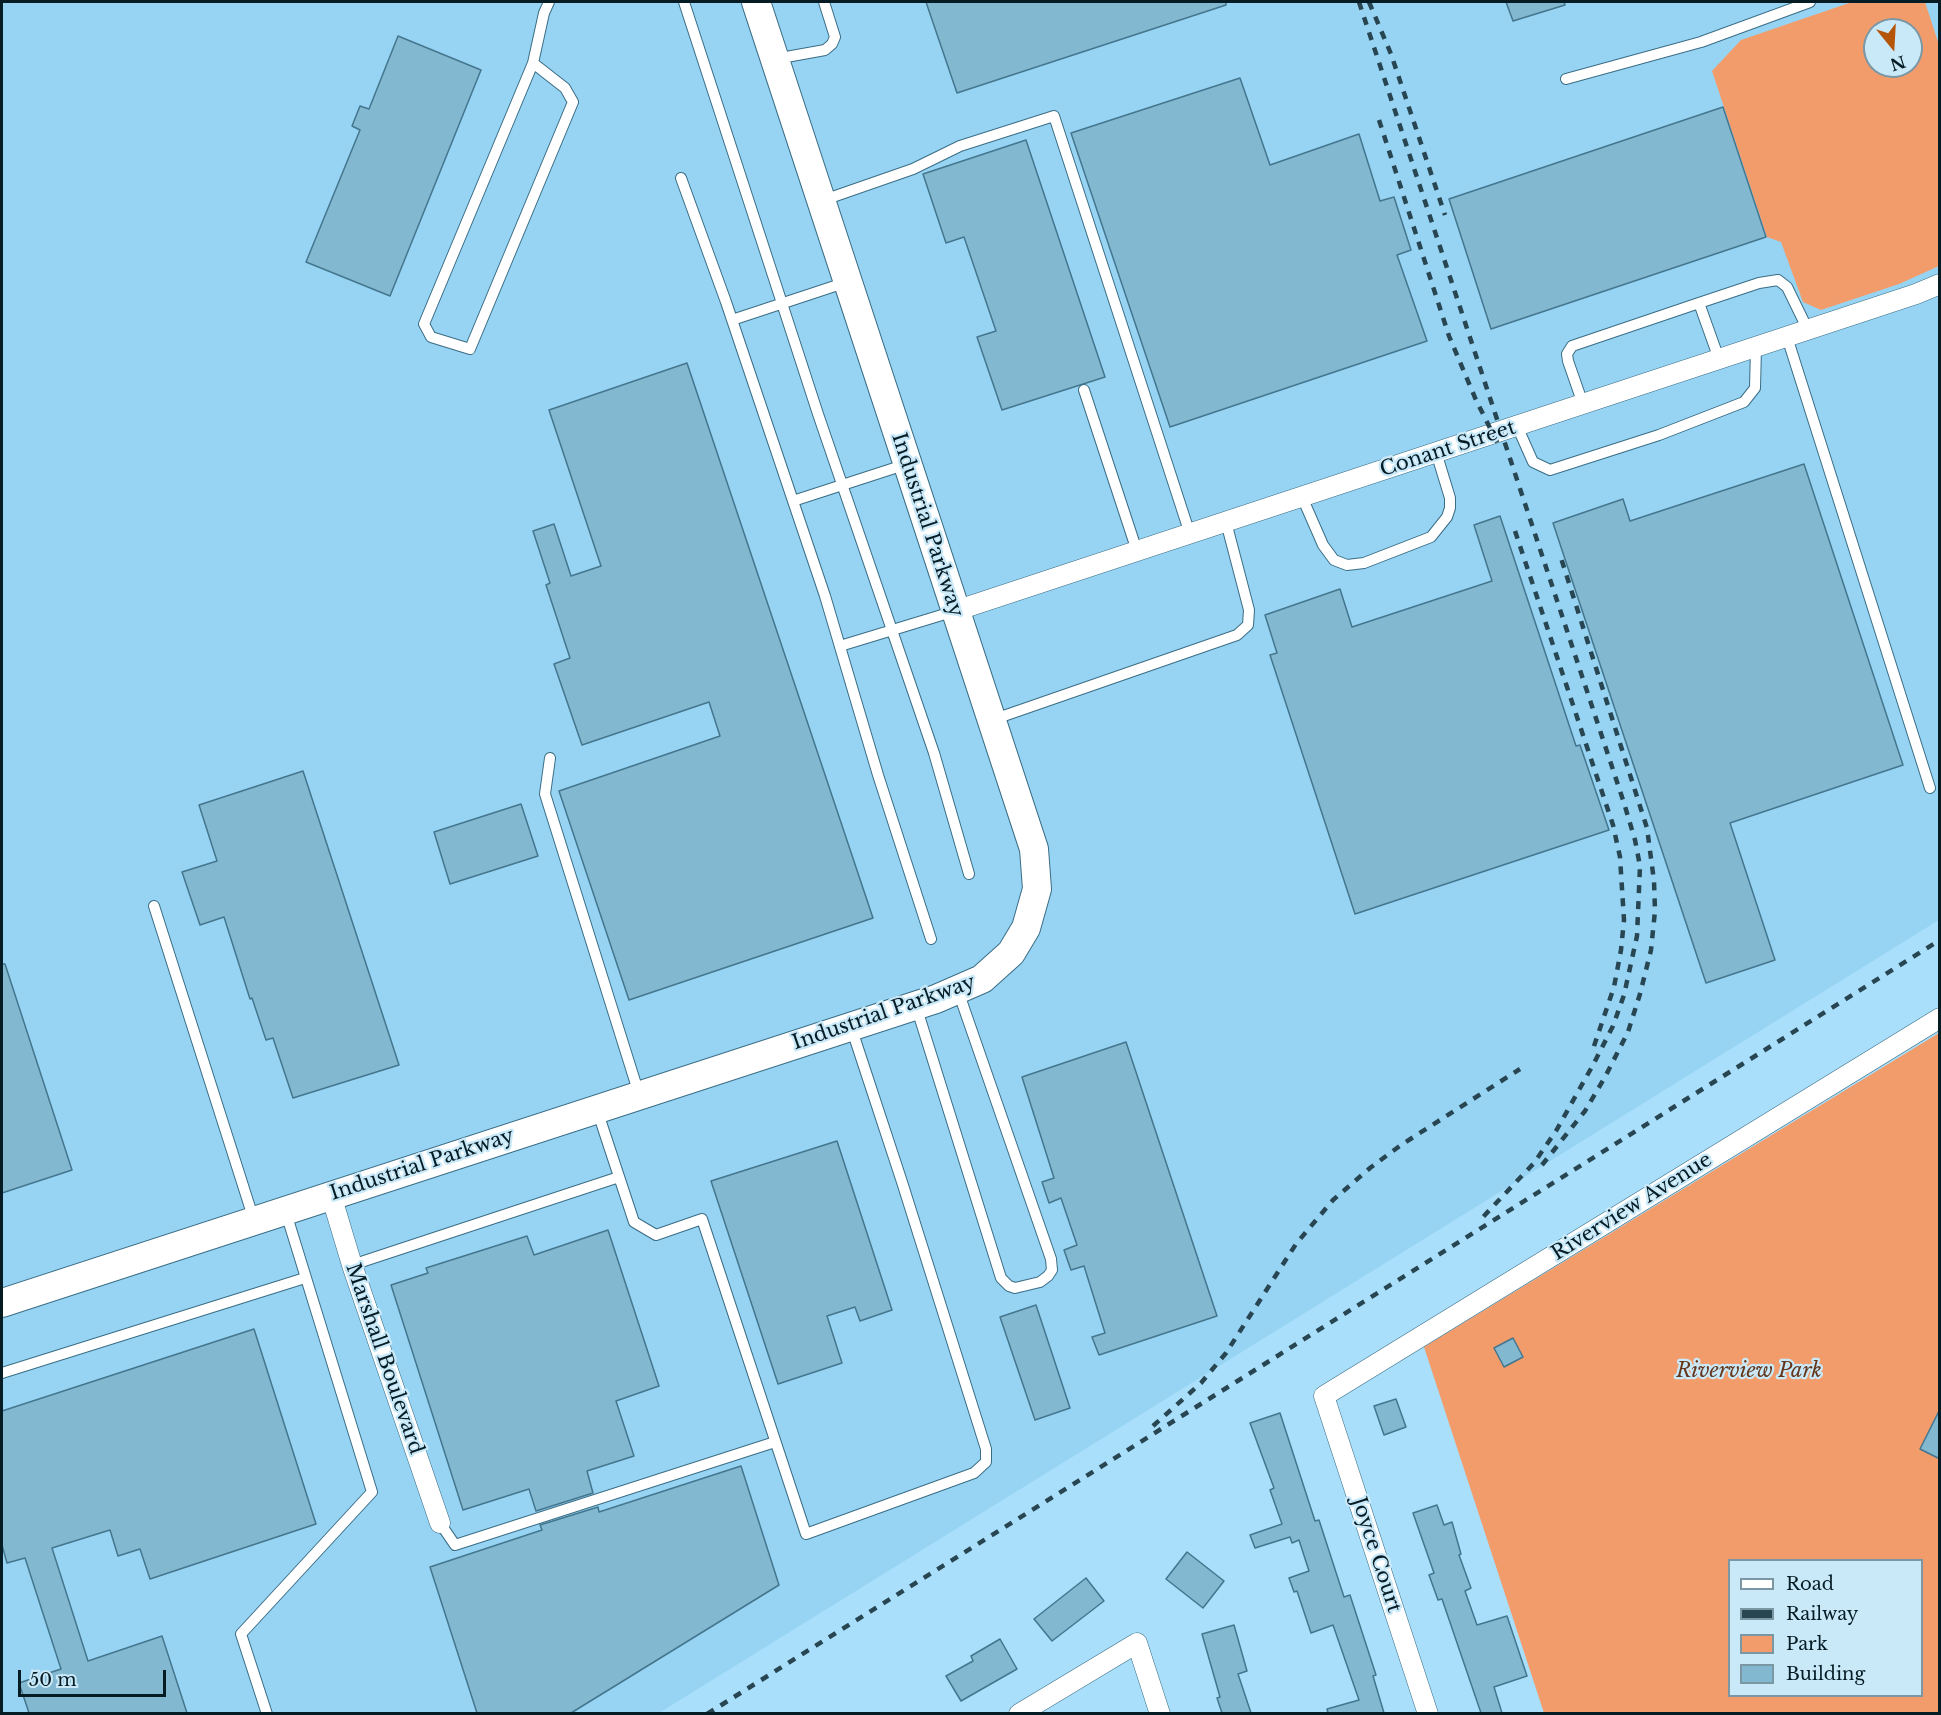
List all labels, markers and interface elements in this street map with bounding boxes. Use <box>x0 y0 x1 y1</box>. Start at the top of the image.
north arrow <box>1863 18 1923 78</box>
text: N <box>1888 51 1908 75</box>
street label: Conant Street <box>1377 416 1519 482</box>
street label: Industrial Parkway <box>886 430 968 620</box>
street label: Industrial Parkway <box>789 970 979 1056</box>
street label: Industrial Parkway <box>327 1124 517 1206</box>
street label: Riverview Avenue <box>1547 1148 1717 1266</box>
street label: Marshall Boulevard <box>340 1260 428 1458</box>
park label: Riverview Park <box>1676 1359 1822 1383</box>
street label: Joyce Court <box>1346 1494 1406 1616</box>
legend <box>1728 1559 1923 1697</box>
text: Road <box>1786 1573 1834 1595</box>
text: Railway <box>1786 1603 1858 1625</box>
text: Park <box>1786 1633 1828 1655</box>
scale bar <box>21 1658 170 1696</box>
text: Building <box>1786 1663 1865 1685</box>
text: 50 m <box>29 1669 77 1691</box>

